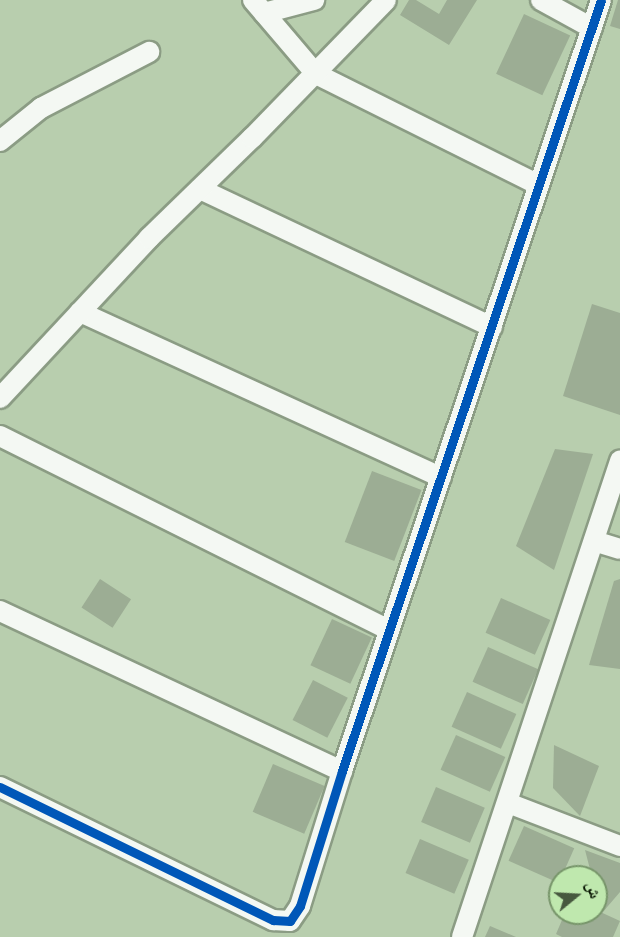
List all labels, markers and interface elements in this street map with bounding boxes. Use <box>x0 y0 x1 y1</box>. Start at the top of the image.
north arrow <box>548 865 608 925</box>
text: ش <box>582 879 605 901</box>

